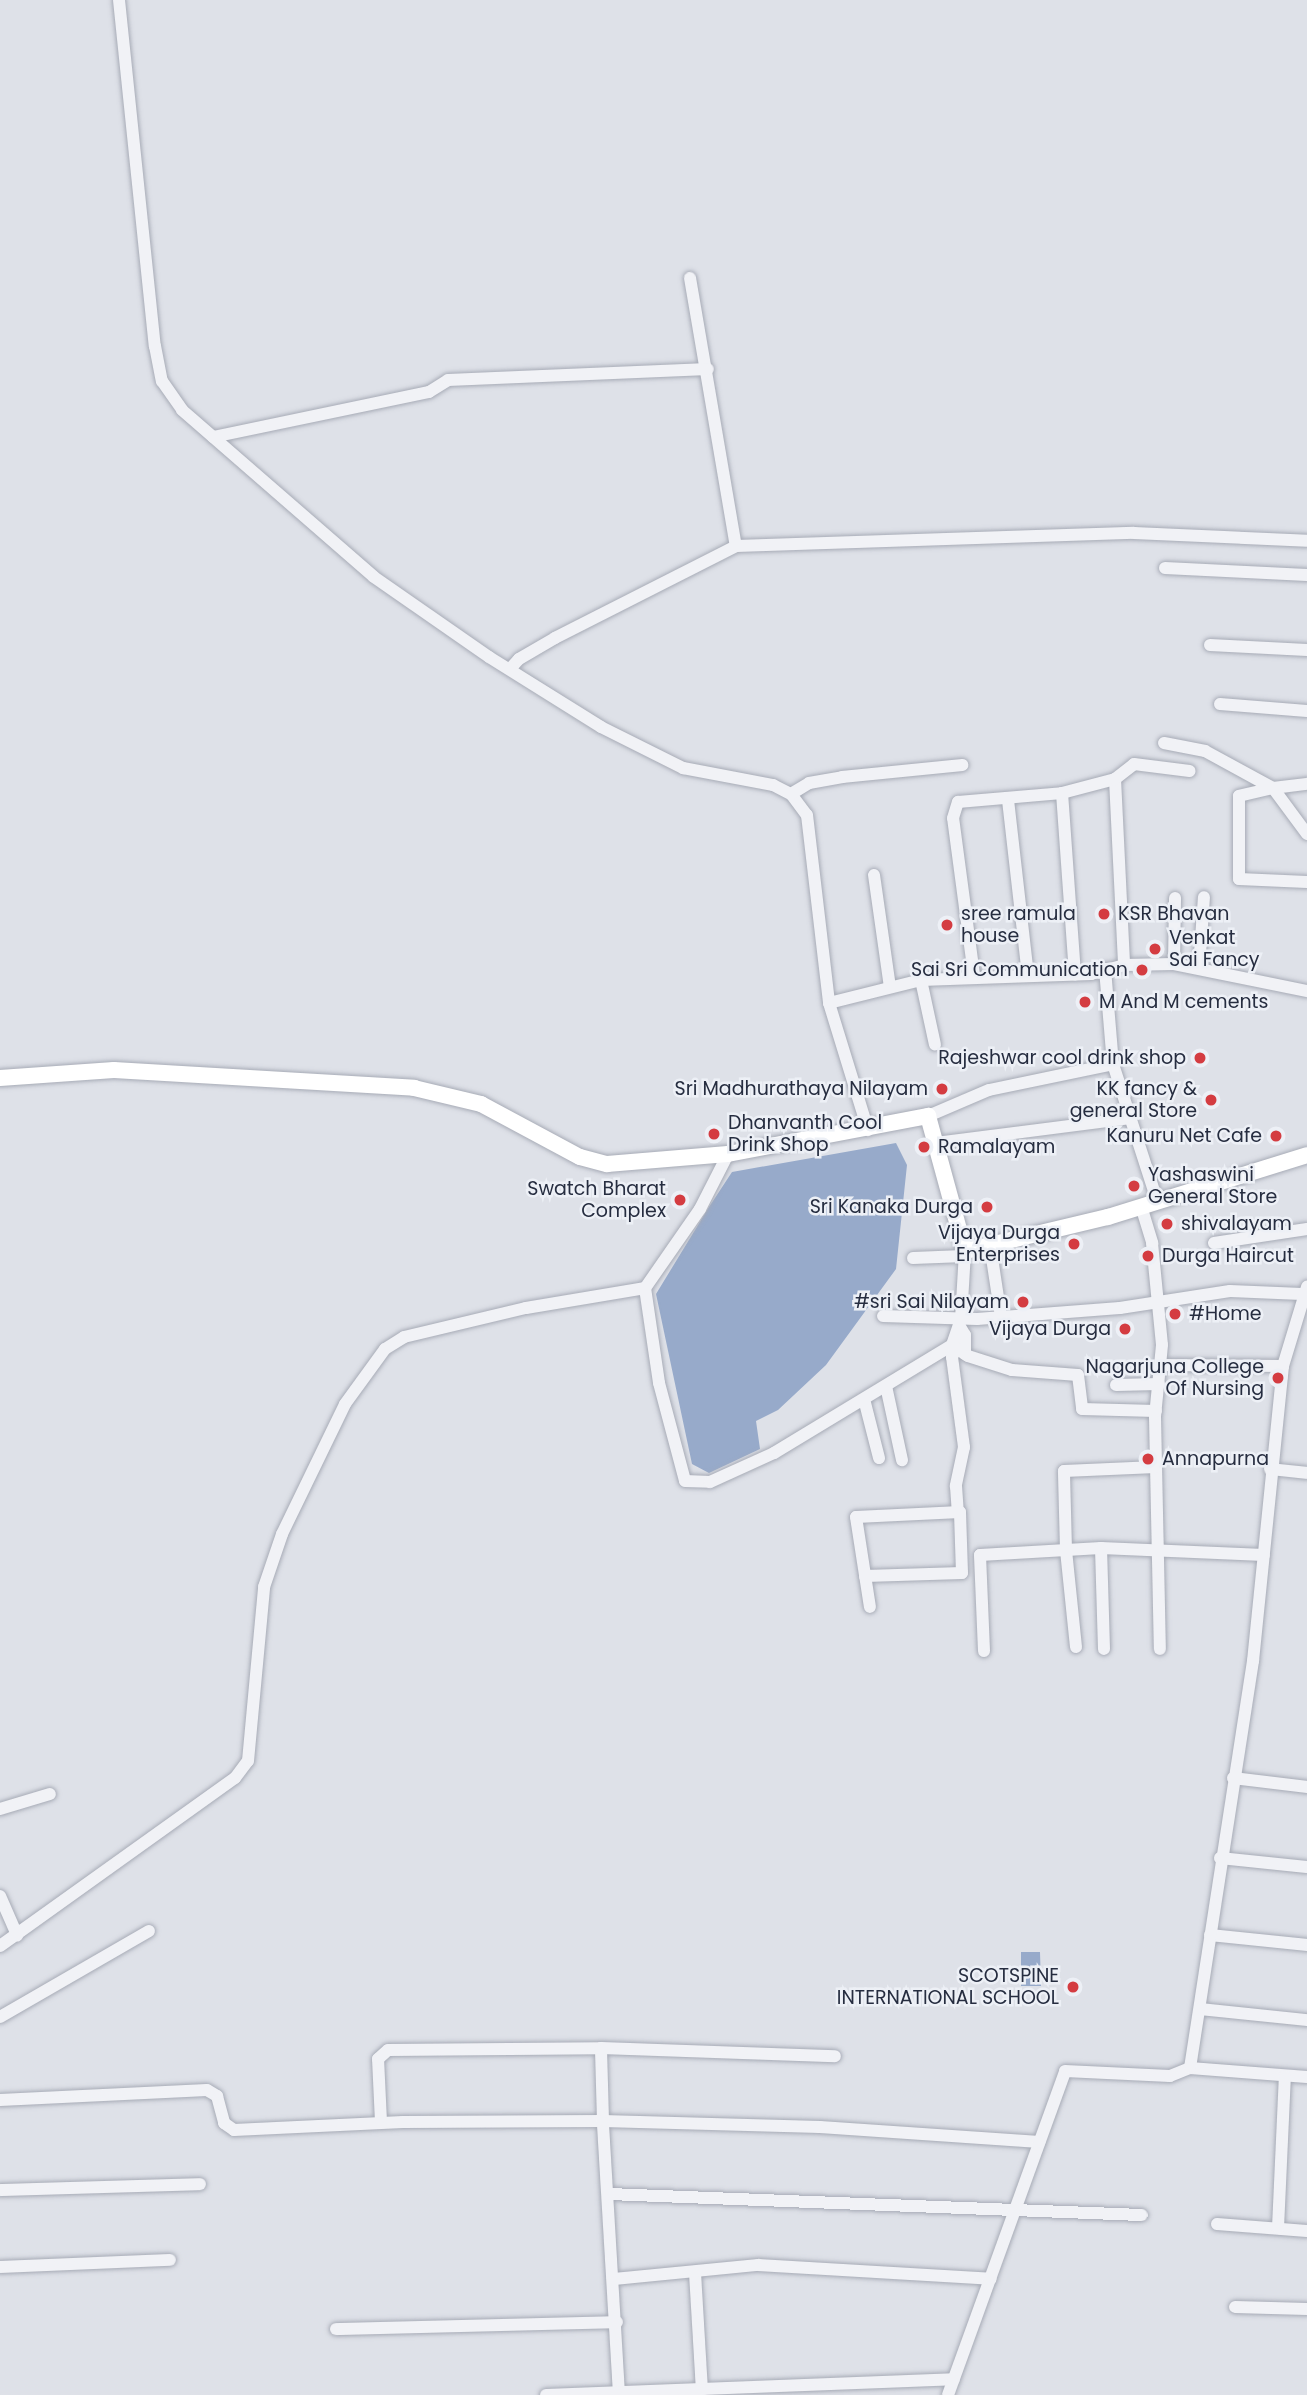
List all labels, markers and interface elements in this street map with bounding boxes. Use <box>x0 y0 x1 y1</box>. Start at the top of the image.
place label: sree ramula house <box>961 903 1076 947</box>
place label: KSR Bhavan <box>1118 903 1229 925</box>
marker: KSR Bhavan <box>1096 906 1112 922</box>
marker: sree ramula house <box>939 917 955 933</box>
place label: Venkat Sai Fancy <box>1169 927 1260 971</box>
marker: Venkat Sai Fancy <box>1147 941 1163 957</box>
place label: Sai Sri Communication <box>911 959 1128 981</box>
marker: Sai Sri Communication <box>1134 962 1150 978</box>
place label: M And M cements <box>1099 991 1268 1013</box>
marker: M And M cements <box>1077 994 1093 1010</box>
place label: Rajeshwar cool drink shop <box>938 1047 1186 1069</box>
marker: Rajeshwar cool drink shop <box>1192 1050 1208 1066</box>
place label: Sri Madhurathaya Nilayam <box>675 1078 928 1100</box>
place label: KK fancy & general Store <box>1070 1078 1197 1122</box>
marker: Sri Madhurathaya Nilayam <box>934 1081 950 1097</box>
marker: KK fancy & general Store <box>1203 1092 1219 1108</box>
place label: Dhanvanth Cool Drink Shop <box>728 1112 882 1156</box>
place label: Kanuru Net Cafe <box>1106 1125 1262 1147</box>
marker: Dhanvanth Cool Drink Shop <box>706 1126 722 1142</box>
marker: Kanuru Net Cafe <box>1268 1128 1284 1144</box>
place label: Ramalayam <box>938 1136 1055 1158</box>
marker: Ramalayam <box>916 1139 932 1155</box>
place label: Yashaswini General Store <box>1148 1164 1277 1208</box>
place label: Swatch Bharat Complex <box>527 1178 666 1222</box>
marker: Yashaswini General Store <box>1126 1178 1142 1194</box>
marker: Swatch Bharat Complex <box>672 1192 688 1208</box>
place label: Sri Kanaka Durga <box>810 1196 973 1218</box>
marker: Sri Kanaka Durga <box>979 1199 995 1215</box>
place label: shivalayam <box>1181 1213 1292 1235</box>
marker: shivalayam <box>1159 1216 1175 1232</box>
place label: Vijaya Durga Enterprises <box>938 1222 1060 1266</box>
marker: Vijaya Durga Enterprises <box>1066 1236 1082 1252</box>
place label: Durga Haircut <box>1162 1245 1294 1267</box>
marker: Durga Haircut <box>1140 1248 1156 1264</box>
place label: #sri Sai Nilayam <box>854 1291 1009 1313</box>
marker: #sri Sai Nilayam <box>1015 1294 1031 1310</box>
place label: #Home <box>1189 1303 1262 1325</box>
marker: #Home <box>1167 1306 1183 1322</box>
place label: Vijaya Durga <box>989 1318 1111 1340</box>
marker: Vijaya Durga <box>1117 1321 1133 1337</box>
place label: Nagarjuna College Of Nursing <box>1085 1356 1264 1400</box>
marker: Nagarjuna College Of Nursing <box>1270 1370 1286 1386</box>
place label: Annapurna <box>1162 1448 1269 1470</box>
marker: Annapurna <box>1140 1451 1156 1467</box>
place label: SCOTSPINE INTERNATIONAL SCHOOL <box>837 1965 1059 2009</box>
marker: SCOTSPINE INTERNATIONAL SCHOOL <box>1065 1979 1081 1995</box>

